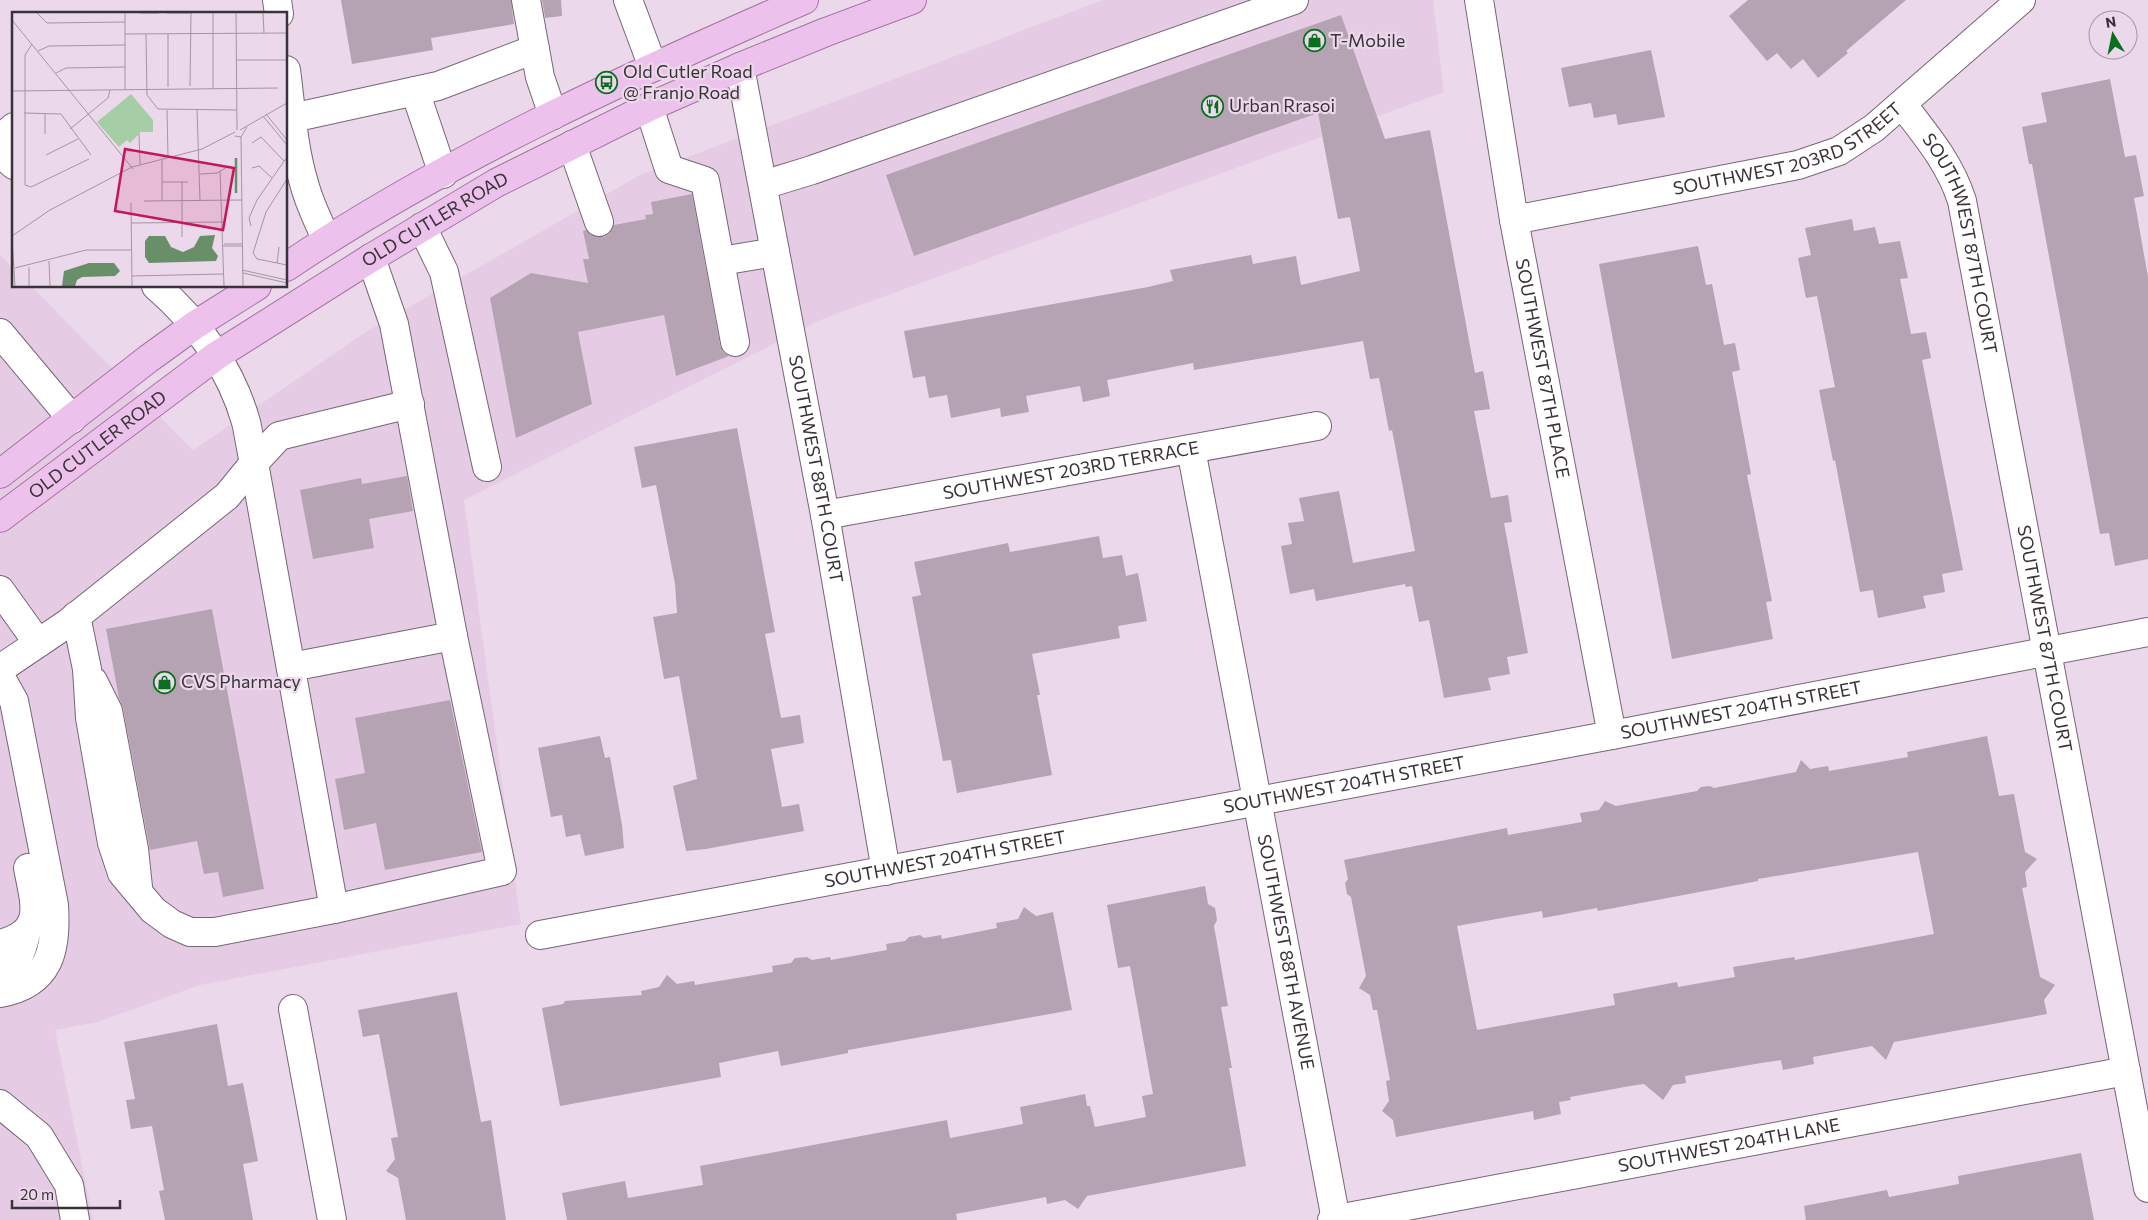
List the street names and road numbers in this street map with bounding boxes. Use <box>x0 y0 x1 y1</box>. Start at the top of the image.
street label: SOUTHWEST 203RD STREET <box>1671 97 1906 199</box>
street label: SOUTHWEST 87TH COURT <box>1918 129 2003 356</box>
street label: OLD CUTLER ROAD <box>357 167 511 271</box>
street label: SOUTHWEST 87TH PLACE <box>1512 257 1575 480</box>
street label: SOUTHWEST 88TH COURT <box>785 353 848 584</box>
street label: OLD CUTLER ROAD <box>24 385 170 503</box>
street label: SOUTHWEST 203RD TERRACE <box>941 436 1201 503</box>
street label: SOUTHWEST 87TH COURT <box>2013 523 2078 754</box>
street label: SOUTHWEST 204TH STREET <box>1619 675 1863 743</box>
street label: SOUTHWEST 204TH STREET <box>1222 751 1466 817</box>
street label: SOUTHWEST 204TH STREET <box>822 825 1067 892</box>
street label: SOUTHWEST 88TH AVENUE <box>1254 832 1320 1072</box>
street label: SOUTHWEST 204TH LANE <box>1616 1113 1842 1176</box>

